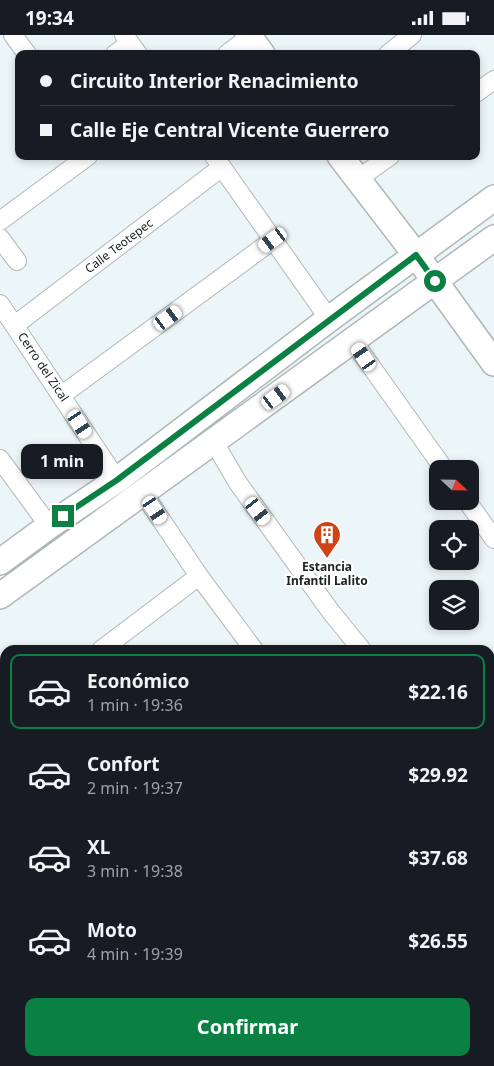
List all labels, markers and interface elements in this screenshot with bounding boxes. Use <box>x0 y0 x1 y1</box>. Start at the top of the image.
text: 19:34 <box>25 5 74 31</box>
text: Circuito Interior Renacimiento <box>70 68 359 94</box>
text: Calle Eje Central Vicente Guerrero <box>70 117 389 143</box>
street label: Calle Teotepec <box>81 214 156 277</box>
car <box>256 225 289 255</box>
route start <box>424 270 446 292</box>
car <box>151 303 184 333</box>
street label: Cerro del Zical <box>14 329 73 405</box>
car <box>349 340 378 374</box>
car <box>259 382 292 412</box>
car <box>65 407 94 441</box>
callout: 1 min <box>22 443 104 479</box>
text: 1 min <box>40 450 84 472</box>
north arrow <box>429 460 479 510</box>
map controls <box>429 460 479 630</box>
car <box>140 493 169 527</box>
car <box>242 495 273 527</box>
route end <box>52 505 74 527</box>
building icon: Estancia Infantil Lalito <box>312 520 342 559</box>
button: locate <box>429 520 479 570</box>
place label: Estancia Infantil Lalito <box>286 558 368 589</box>
button: layers <box>429 580 479 630</box>
text: Económico <box>87 668 189 694</box>
icon: car <box>27 669 72 714</box>
text: $22.16 <box>408 679 468 705</box>
text: 1 min · 19:36 <box>87 694 183 716</box>
text: Confort <box>87 751 159 777</box>
icon: car <box>27 752 72 797</box>
text: $29.92 <box>408 762 468 788</box>
text: 2 min · 19:37 <box>87 777 183 799</box>
text: XL <box>87 834 110 860</box>
icon: car <box>27 835 72 880</box>
text: $37.68 <box>408 845 468 871</box>
text: 3 min · 19:38 <box>87 860 183 882</box>
text: Moto <box>87 917 137 943</box>
icon: car <box>27 918 72 963</box>
text: $26.55 <box>408 928 468 954</box>
text: 4 min · 19:39 <box>87 943 183 965</box>
button: Confirmar <box>25 998 470 1056</box>

